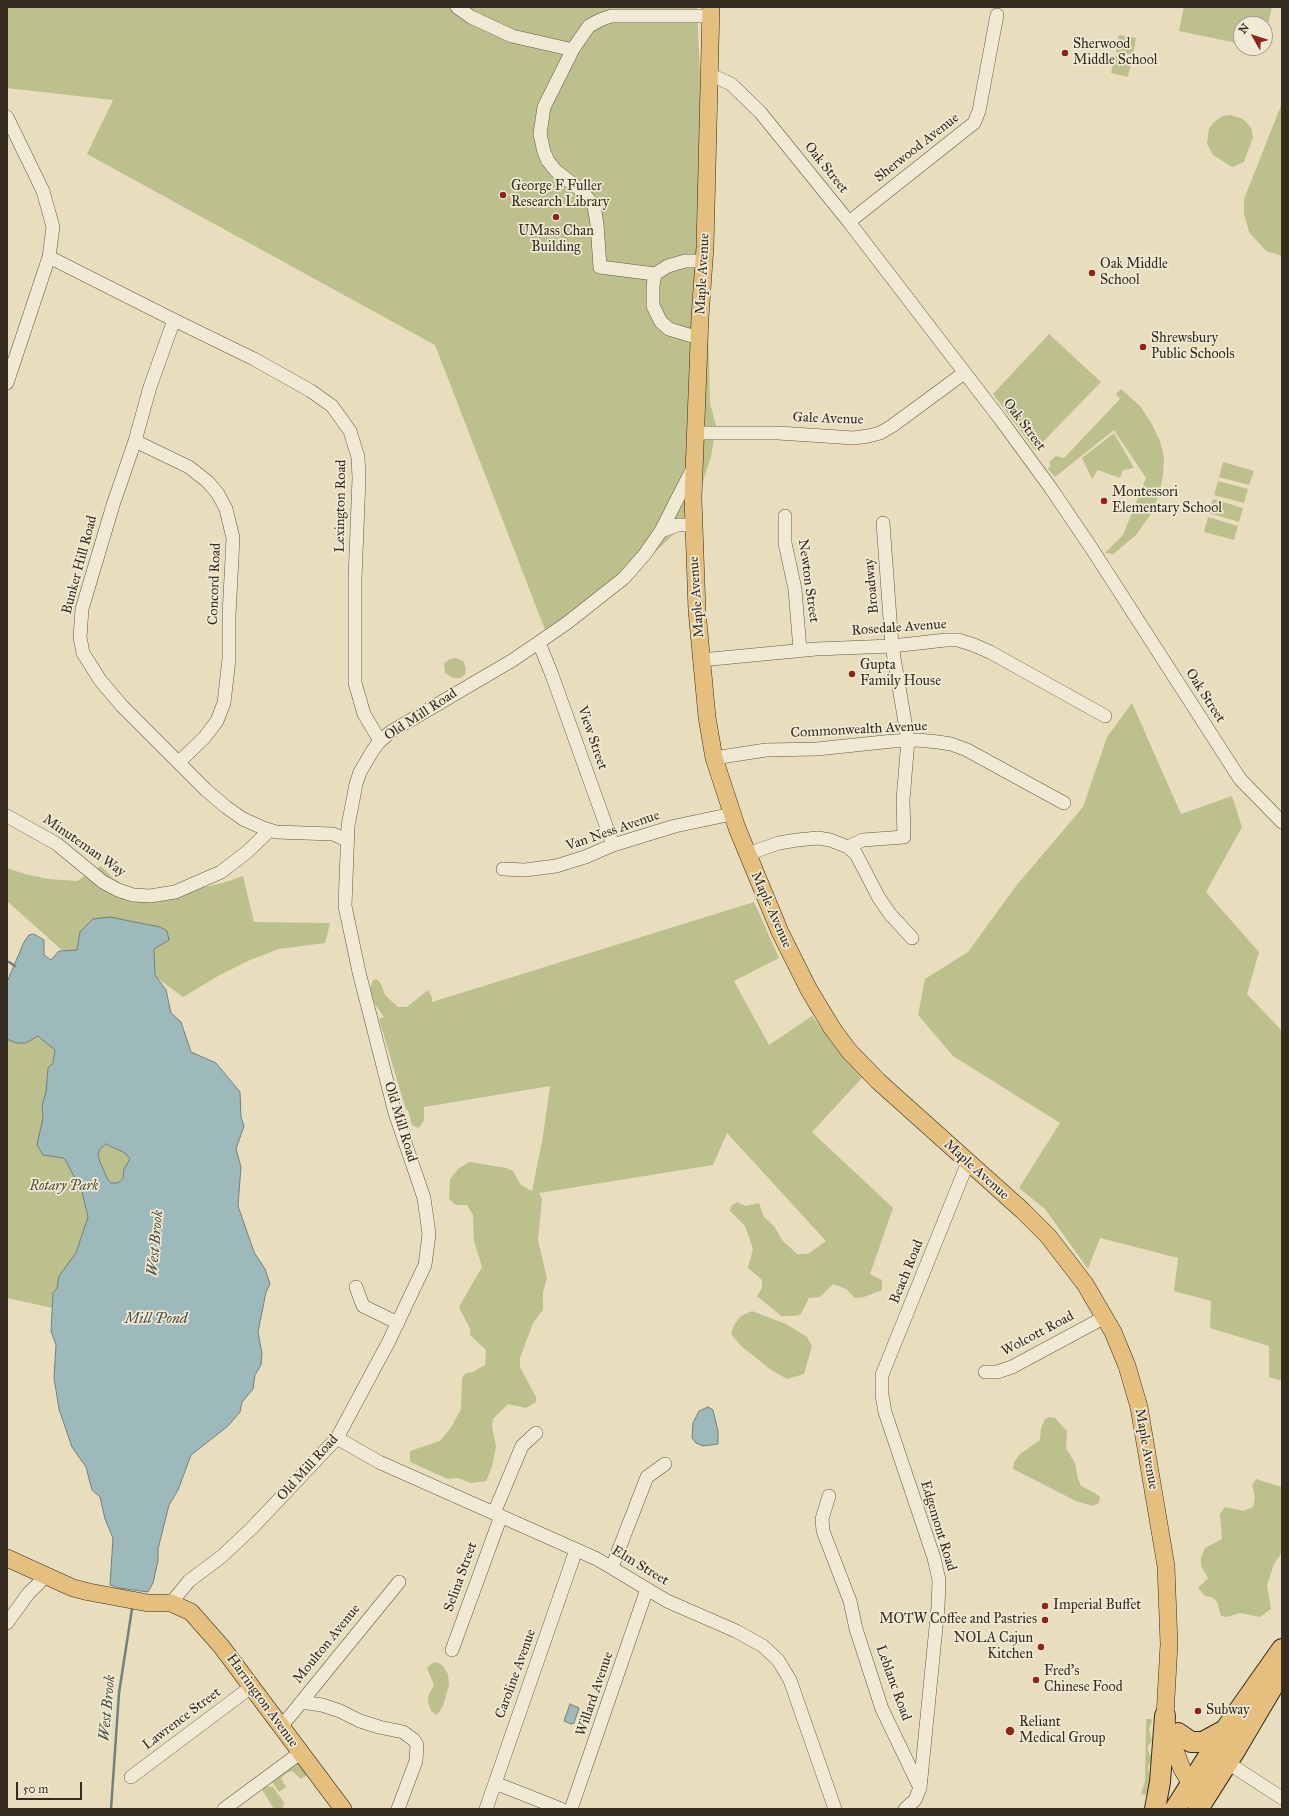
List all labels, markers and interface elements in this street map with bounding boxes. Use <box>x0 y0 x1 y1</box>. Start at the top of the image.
north arrow <box>1233 16 1273 56</box>
text: N <box>1236 21 1252 36</box>
place label: Sherwood Middle School <box>1073 37 1158 70</box>
marker: Sherwood Middle School <box>1060 48 1070 58</box>
street label: Sherwood Avenue <box>871 110 963 186</box>
street label: Oak Street <box>800 139 852 197</box>
place label: George F Fuller Research Library <box>511 179 609 212</box>
marker: George F Fuller Research Library <box>498 190 508 200</box>
marker: UMass Chan Building <box>551 212 561 222</box>
place label: UMass Chan Building <box>518 224 594 256</box>
street label: Maple Avenue <box>692 233 714 315</box>
place label: Oak Middle School <box>1100 257 1168 290</box>
marker: Oak Middle School <box>1087 268 1097 278</box>
place label: Shrewsbury Public Schools <box>1151 331 1235 364</box>
marker: Shrewsbury Public Schools <box>1138 342 1148 352</box>
street label: Oak Street <box>999 396 1049 454</box>
street label: Gale Avenue <box>792 409 864 429</box>
street label: Lexington Road <box>332 459 350 553</box>
place label: Montessori Elementary School <box>1112 485 1222 518</box>
marker: Montessori Elementary School <box>1099 496 1109 506</box>
street label: Bunker Hill Road <box>59 514 101 616</box>
street label: Newton Street <box>794 538 822 624</box>
street label: Concord Road <box>205 543 225 625</box>
street label: Maple Avenue <box>686 556 708 638</box>
street label: Broadway <box>861 557 883 615</box>
street label: Rosedale Avenue <box>851 616 947 640</box>
place label: Gupta Family House <box>860 658 941 690</box>
street label: Oak Street <box>1181 666 1229 726</box>
marker: Gupta Family House <box>847 669 857 679</box>
street label: Old Mill Road <box>382 685 460 745</box>
street label: View Street <box>573 704 611 772</box>
street label: Commonwealth Avenue <box>790 718 928 742</box>
street label: Van Ness Avenue <box>564 807 662 855</box>
street label: Minuteman Way <box>39 811 129 881</box>
street label: Maple Avenue <box>747 869 795 951</box>
street label: Old Mill Road <box>380 1080 420 1164</box>
street label: Maple Avenue <box>940 1136 1012 1204</box>
park label: Rotary Park <box>30 1179 98 1195</box>
water label: West Brook <box>144 1209 168 1277</box>
street label: Beach Road <box>887 1238 927 1306</box>
street label: Wolcott Road <box>999 1308 1077 1360</box>
water label: Mill Pond <box>124 1310 188 1328</box>
street label: Maple Avenue <box>1131 1407 1161 1491</box>
street label: Old Mill Road <box>274 1431 342 1505</box>
street label: Edgemont Road <box>916 1479 960 1573</box>
street label: Selina Street <box>441 1540 481 1614</box>
street label: Elm Street <box>609 1542 671 1590</box>
place label: Imperial Buffet <box>1053 1598 1141 1614</box>
street label: Moulton Avenue <box>290 1601 364 1687</box>
marker: Imperial Buffet <box>1040 1601 1050 1611</box>
place label: MOTW Coffee and Pastries <box>879 1612 1037 1628</box>
marker: MOTW Coffee and Pastries <box>1040 1615 1050 1625</box>
street label: Caroline Avenue <box>492 1627 540 1721</box>
place label: NOLA Cajun Kitchen <box>954 1631 1033 1664</box>
marker: NOLA Cajun Kitchen <box>1036 1642 1046 1652</box>
street label: Leblanc Road <box>872 1643 914 1723</box>
street label: Willard Avenue <box>573 1650 617 1738</box>
street label: Harrington Avenue <box>223 1651 301 1751</box>
place label: Fred's Chinese Food <box>1044 1664 1123 1696</box>
water label: West Brook <box>96 1674 120 1742</box>
marker: Fred's Chinese Food <box>1031 1675 1041 1685</box>
street label: Lawrence Street <box>140 1684 224 1754</box>
place label: Subway <box>1206 1703 1250 1719</box>
marker: Subway <box>1193 1706 1203 1716</box>
place label: Reliant Medical Group <box>1019 1715 1106 1748</box>
marker: Reliant Medical Group <box>1004 1725 1016 1737</box>
scale bar <box>18 1774 84 1800</box>
text: 50 m <box>23 1782 48 1796</box>

